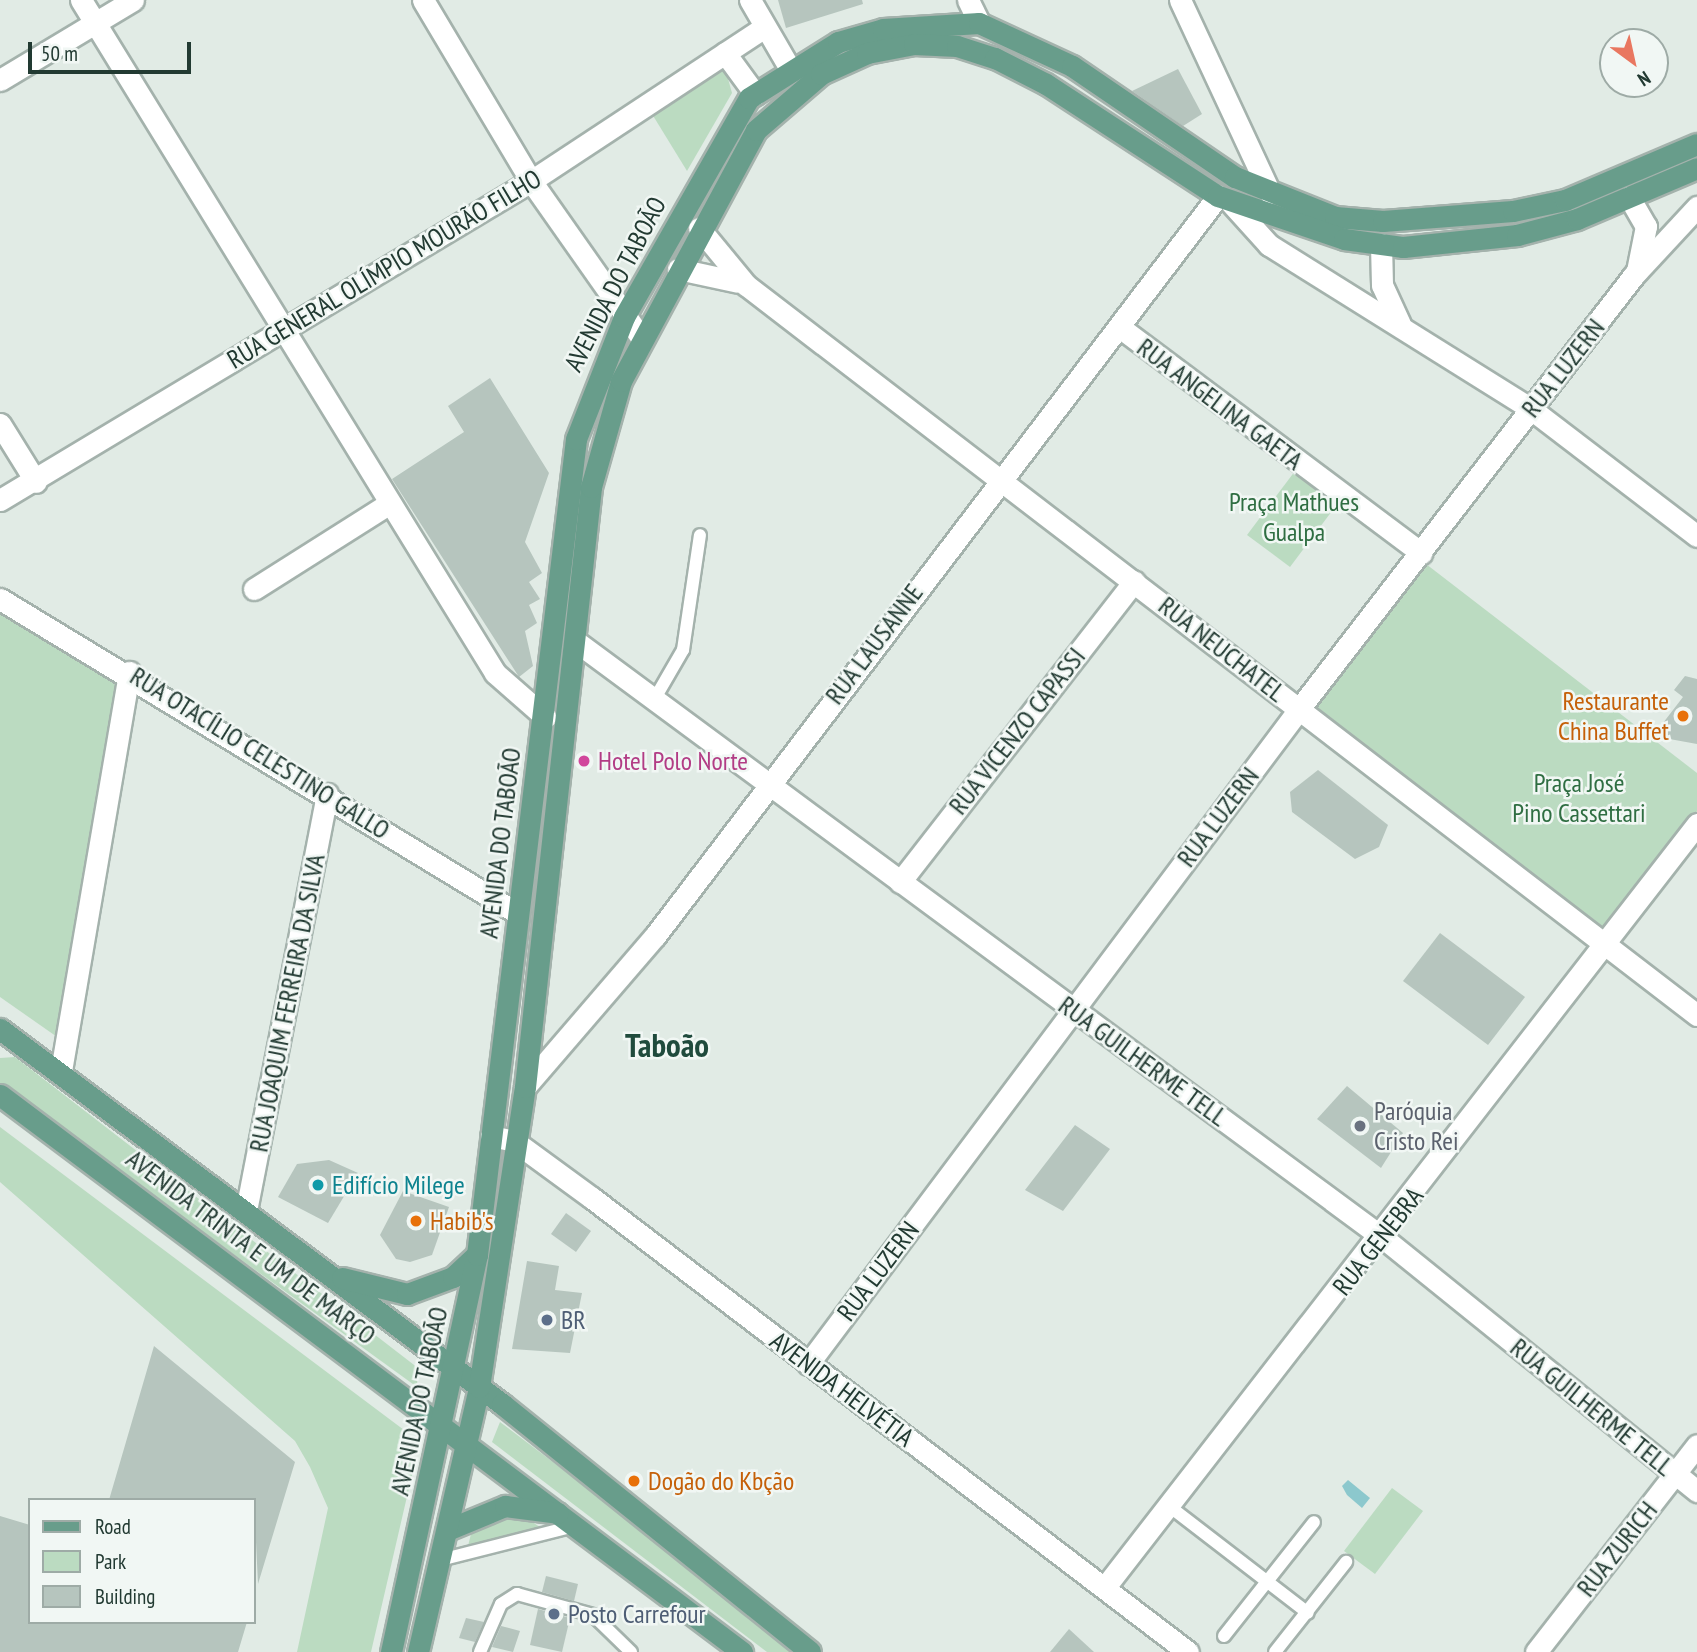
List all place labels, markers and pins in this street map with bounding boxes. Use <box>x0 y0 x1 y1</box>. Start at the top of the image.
place label: Restaurante China Buffet <box>1558 685 1669 746</box>
marker: Restaurante China Buffet <box>1675 708 1691 724</box>
place label: Hotel Polo Norte <box>598 745 748 777</box>
marker: Hotel Polo Norte <box>576 753 592 769</box>
place label: Paróquia Cristo Rei <box>1374 1095 1459 1156</box>
marker: Paróquia Cristo Rei <box>1352 1118 1368 1134</box>
place label: Edifício Milege <box>332 1169 465 1201</box>
marker: Edifício Milege <box>310 1177 326 1193</box>
place label: Habib's <box>430 1205 493 1237</box>
marker: Habib's <box>408 1213 424 1229</box>
place label: BR <box>561 1304 586 1336</box>
marker: BR <box>539 1312 555 1328</box>
place label: Dogão do Kbção <box>648 1465 794 1497</box>
marker: Dogão do Kbção <box>626 1473 642 1489</box>
place label: Posto Carrefour <box>568 1598 706 1630</box>
marker: Posto Carrefour <box>546 1606 562 1622</box>

